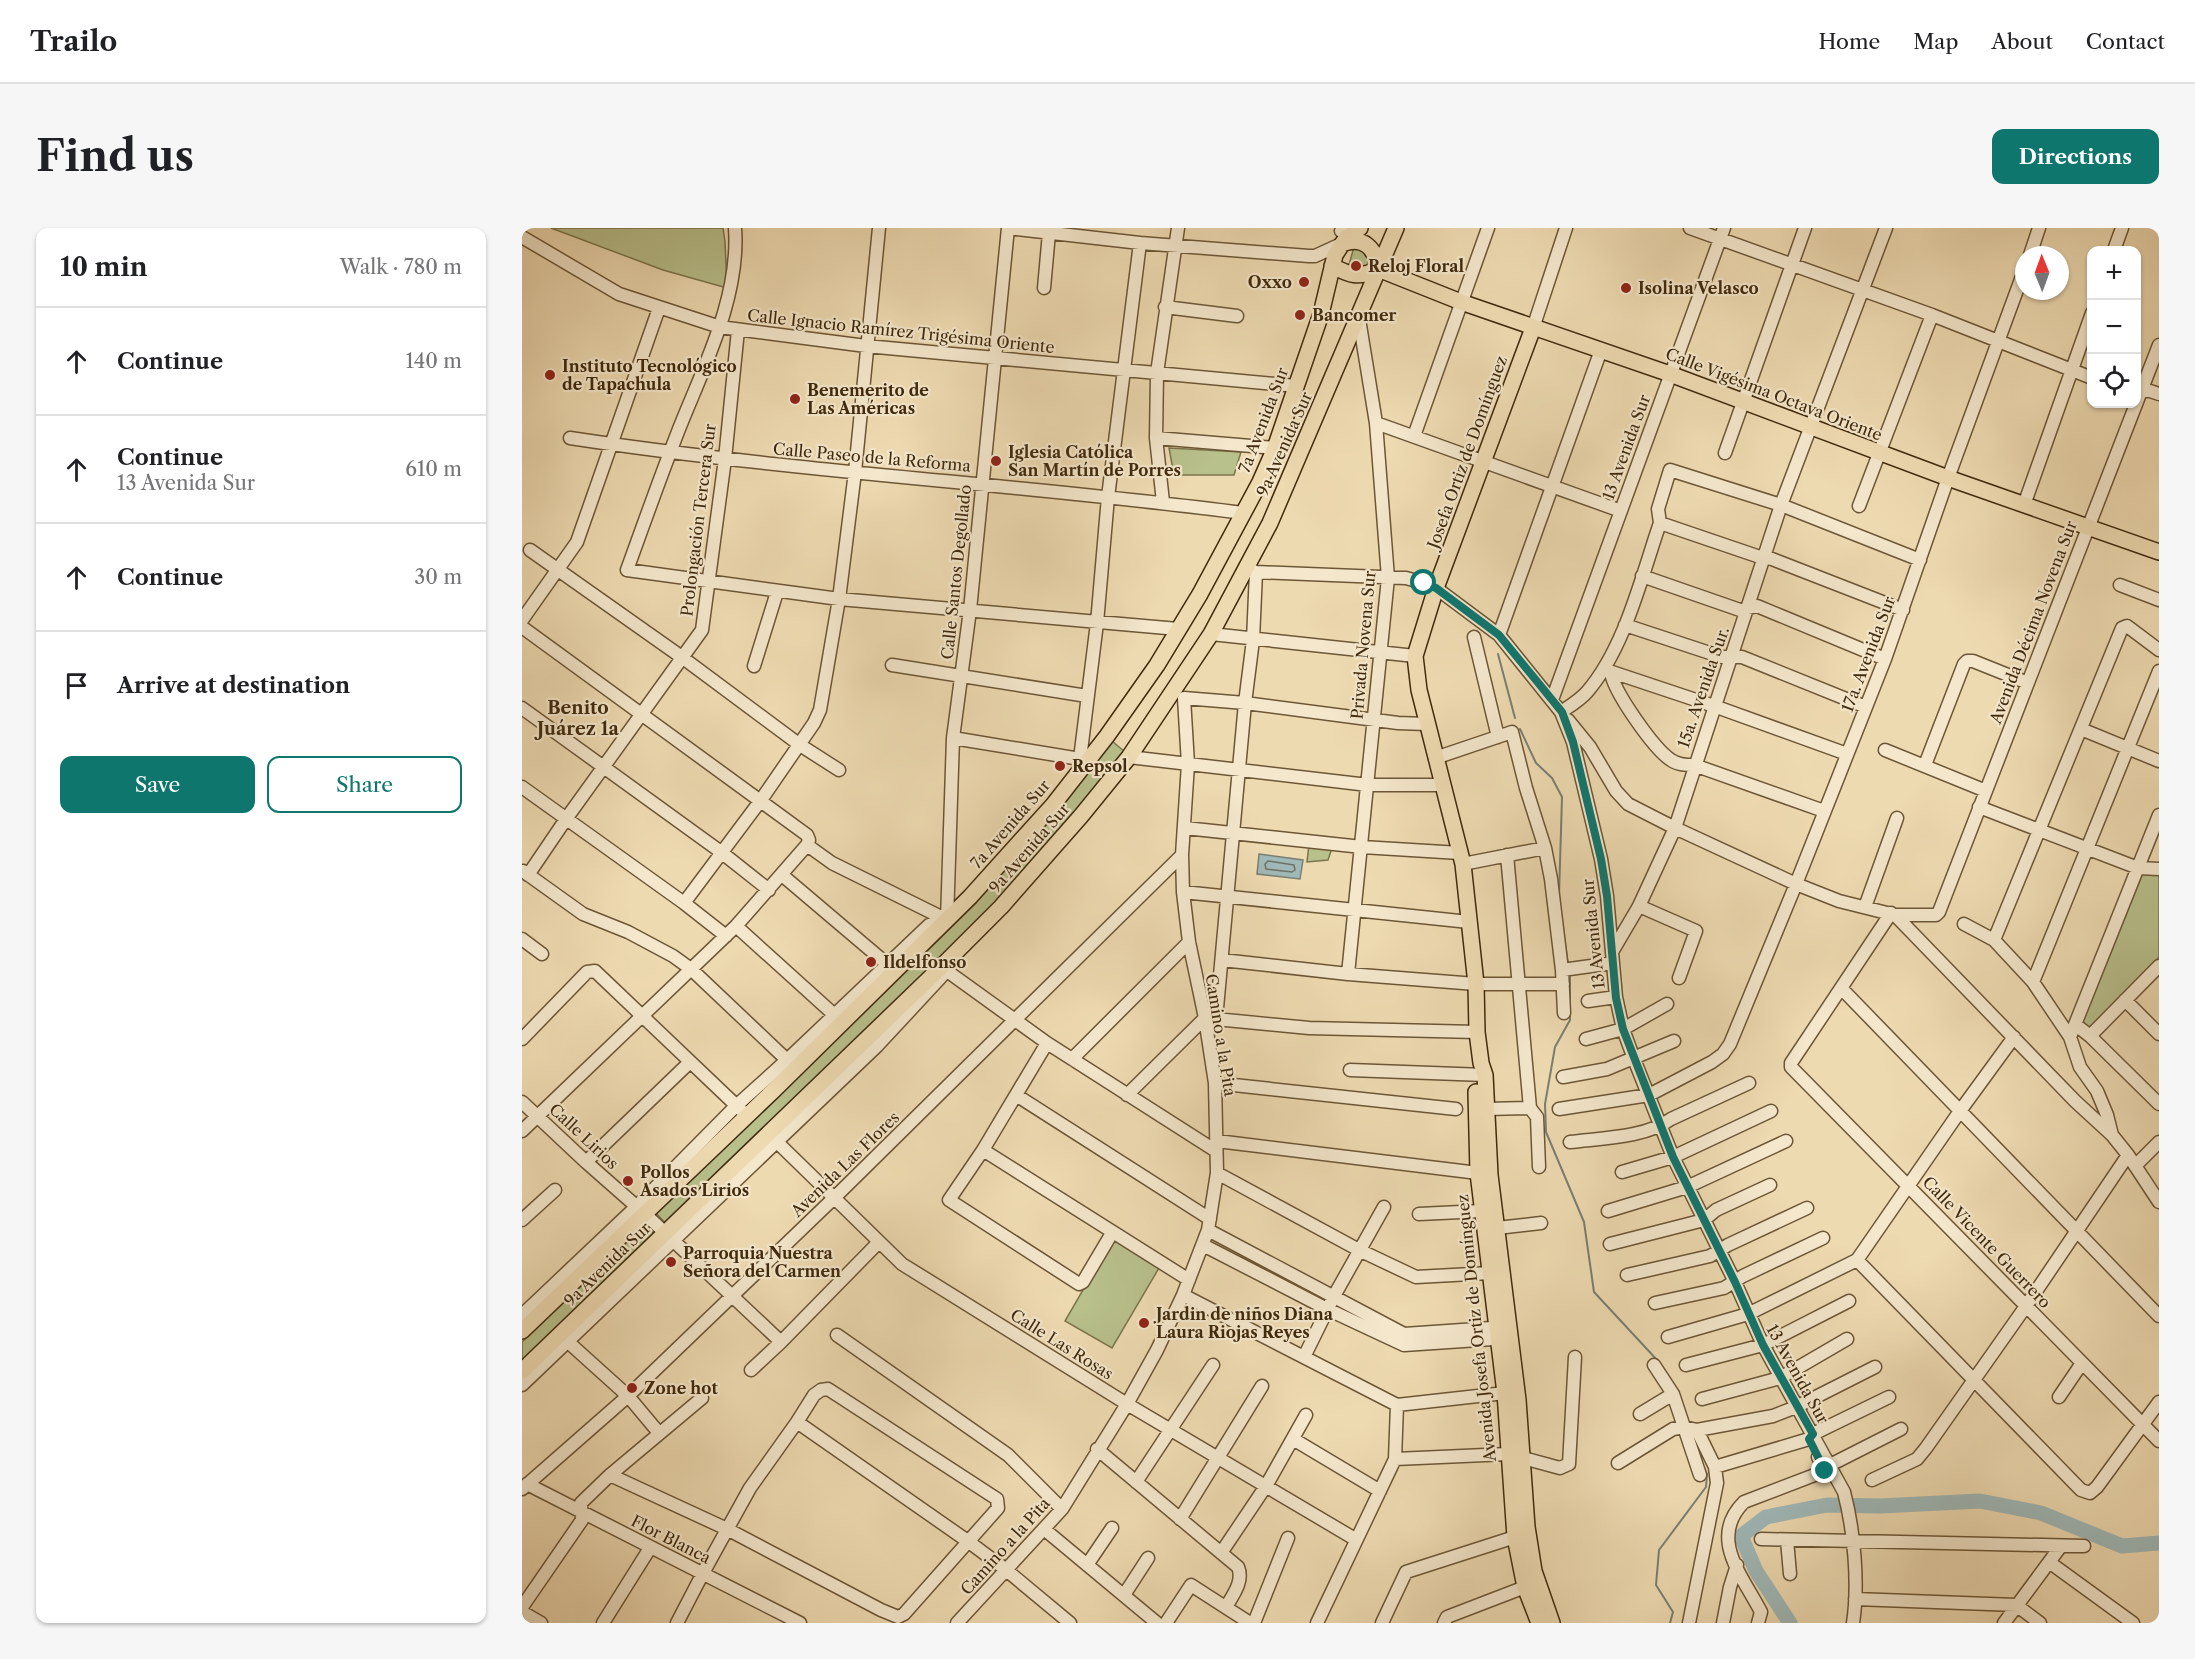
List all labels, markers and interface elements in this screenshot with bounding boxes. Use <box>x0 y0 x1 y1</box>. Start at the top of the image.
text: Trailo <box>30 24 117 58</box>
text: Home <box>1819 29 1880 54</box>
text: Map <box>1913 29 1958 54</box>
text: About <box>1991 29 2053 54</box>
text: Contact <box>2086 29 2165 54</box>
button: Directions <box>1992 129 2159 184</box>
text: Find us <box>36 130 194 182</box>
north arrow <box>2015 246 2069 300</box>
map controls <box>2087 246 2141 408</box>
button: + <box>2087 246 2141 300</box>
text: 10 min <box>60 251 148 283</box>
text: Walk · 780 m <box>340 255 462 279</box>
place label: Reloj Floral <box>1368 256 1464 276</box>
marker: Reloj Floral <box>1349 259 1363 273</box>
place label: Oxxo <box>1248 272 1292 292</box>
marker: Oxxo <box>1297 275 1311 289</box>
place label: Isolina Velasco <box>1638 278 1759 298</box>
marker: Isolina Velasco <box>1619 281 1633 295</box>
button: − <box>2087 300 2141 354</box>
street label: Calle Ignacio Ramírez Trigésima Oriente <box>746 305 1056 357</box>
place label: Bancomer <box>1312 305 1397 325</box>
marker: Bancomer <box>1293 308 1307 322</box>
street label: Calle Vigésima Octava Oriente <box>1663 343 1885 445</box>
icon: ahead <box>60 345 93 378</box>
text: Continue <box>117 348 223 375</box>
text: 140 m <box>405 349 462 373</box>
street label: Josefa Ortiz de Domínguez <box>1422 353 1511 554</box>
button: locate <box>2087 354 2141 408</box>
place label: Instituto Tecnológico de Tapachula <box>562 356 737 394</box>
street label: 7a Avenida Sur <box>1234 364 1292 475</box>
marker: Instituto Tecnológico de Tapachula <box>543 368 557 382</box>
place label: Benemerito de Las Américas <box>807 380 929 418</box>
street label: 9a Avenida Sur <box>1252 388 1316 500</box>
street label: 13 Avenida Sur <box>1598 391 1654 502</box>
marker: Benemerito de Las Américas <box>788 392 802 406</box>
street label: Prolongación Tercera Sur <box>676 422 720 617</box>
street label: Calle Paseo de la Reforma <box>772 438 972 476</box>
place label: Iglesia Católica San Martín de Porres <box>1008 442 1181 480</box>
text: Continue <box>117 444 223 471</box>
icon: ahead <box>60 453 93 486</box>
marker: Iglesia Católica San Martín de Porres <box>989 454 1003 468</box>
text: 610 m <box>405 457 462 481</box>
text: 13 Avenida Sur <box>117 471 255 495</box>
street label: Calle Santos Degollado <box>937 483 975 660</box>
street label: Avenida Décima Novena Sur <box>1985 517 2081 727</box>
icon: ahead <box>60 561 93 594</box>
text: Continue <box>117 564 223 591</box>
text: 30 m <box>414 565 462 589</box>
route start <box>1410 569 1436 595</box>
street label: Privada Novena Sur <box>1347 570 1379 720</box>
street label: 17a. Avenida Sur <box>1837 593 1899 715</box>
street label: 15a. Avenida Sur. <box>1673 624 1733 750</box>
icon: arrive <box>60 669 93 702</box>
text: Arrive at destination <box>117 672 350 699</box>
district label: Benito Juárez 1a <box>534 697 620 740</box>
button: Save <box>60 756 255 813</box>
button: Share <box>267 756 462 813</box>
place label: Repsol <box>1072 756 1128 776</box>
marker: Repsol <box>1053 759 1067 773</box>
street label: 7a Avenida Sur <box>966 775 1054 872</box>
street label: 9a Avenida Sur <box>985 799 1074 897</box>
street label: 13 Avenida Sur <box>1577 878 1609 990</box>
place label: Ildelfonso <box>883 952 966 972</box>
marker: Ildelfonso <box>864 955 878 969</box>
street label: Camino a la Pita <box>1201 972 1241 1098</box>
street label: Calle Lirios <box>545 1099 623 1173</box>
street label: Avenida Las Flores <box>786 1107 903 1221</box>
place label: Pollos Asados Lirios <box>639 1162 749 1200</box>
street label: Calle Vicente Guerrero <box>1919 1172 2055 1312</box>
marker: Pollos Asados Lirios <box>621 1174 635 1188</box>
street label: Avenida Josefa Ortiz de Domínguez <box>1452 1193 1500 1464</box>
street label: 9a Avenida Sur <box>560 1218 655 1310</box>
place label: Parroquia Nuestra Señora del Carmen <box>683 1243 841 1281</box>
marker: Parroquia Nuestra Señora del Carmen <box>664 1255 678 1269</box>
street label: Calle Las Rosas <box>1007 1304 1117 1384</box>
place label: Jardin de niños Diana Laura Riojas Reyes <box>1153 1304 1334 1342</box>
marker: Jardin de niños Diana Laura Riojas Reyes <box>1137 1316 1151 1330</box>
street label: 13 Avenida Sur <box>1762 1321 1834 1427</box>
place label: Zone hot <box>644 1378 718 1398</box>
marker: Zone hot <box>625 1381 639 1395</box>
route end <box>1811 1457 1837 1483</box>
street label: Camino a la Pita <box>956 1493 1054 1599</box>
street label: Flor Blanca <box>628 1510 715 1568</box>

